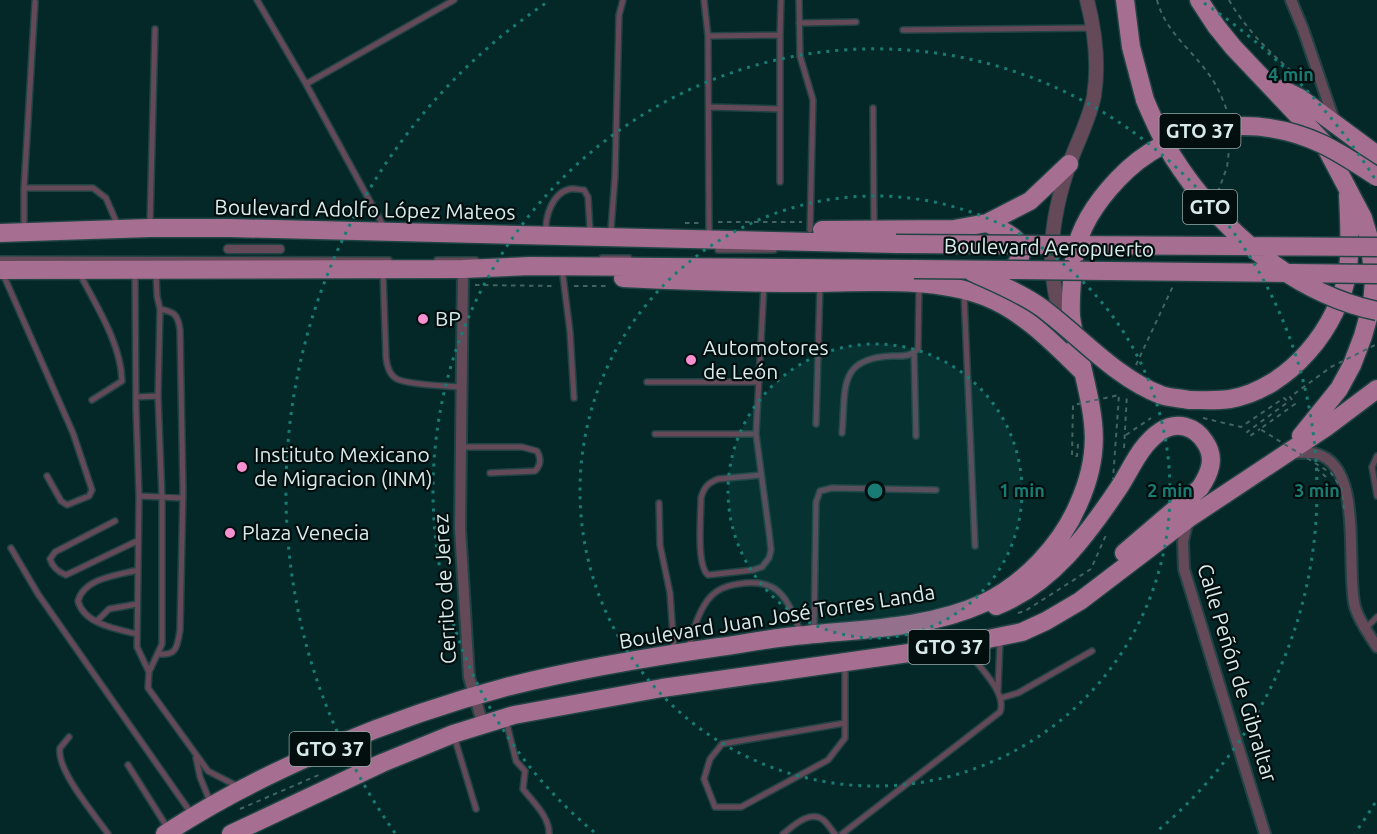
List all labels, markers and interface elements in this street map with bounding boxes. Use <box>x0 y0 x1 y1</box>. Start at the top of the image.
text: 4 min <box>1268 64 1314 84</box>
road number: GTO 37 <box>1160 114 1240 148</box>
road number: GTO <box>1183 190 1237 224</box>
street label: Boulevard Adolfo López Mateos <box>214 194 516 224</box>
street label: Boulevard Aeropuerto <box>944 233 1154 261</box>
place label: BP <box>435 306 461 330</box>
marker: BP <box>416 312 430 326</box>
place label: Automotores de León <box>703 335 829 383</box>
marker: Automotores de León <box>684 353 698 367</box>
place label: Instituto Mexicano de Migracion (INM) <box>254 442 433 490</box>
marker: Instituto Mexicano de Migracion (INM) <box>235 460 249 474</box>
text: 1 min <box>999 480 1045 500</box>
text: 2 min <box>1147 480 1193 500</box>
text: 3 min <box>1294 480 1340 500</box>
centre of rings <box>865 481 885 501</box>
street label: Cerrito de Jerez <box>428 513 460 665</box>
place label: Plaza Venecia <box>242 520 370 544</box>
marker: Plaza Venecia <box>223 526 237 540</box>
street label: Calle Peñón de Gibraltar <box>1193 561 1283 785</box>
street label: Boulevard Juan José Torres Landa <box>617 579 937 653</box>
road number: GTO 37 <box>908 630 990 664</box>
road number: GTO 37 <box>290 732 370 766</box>

